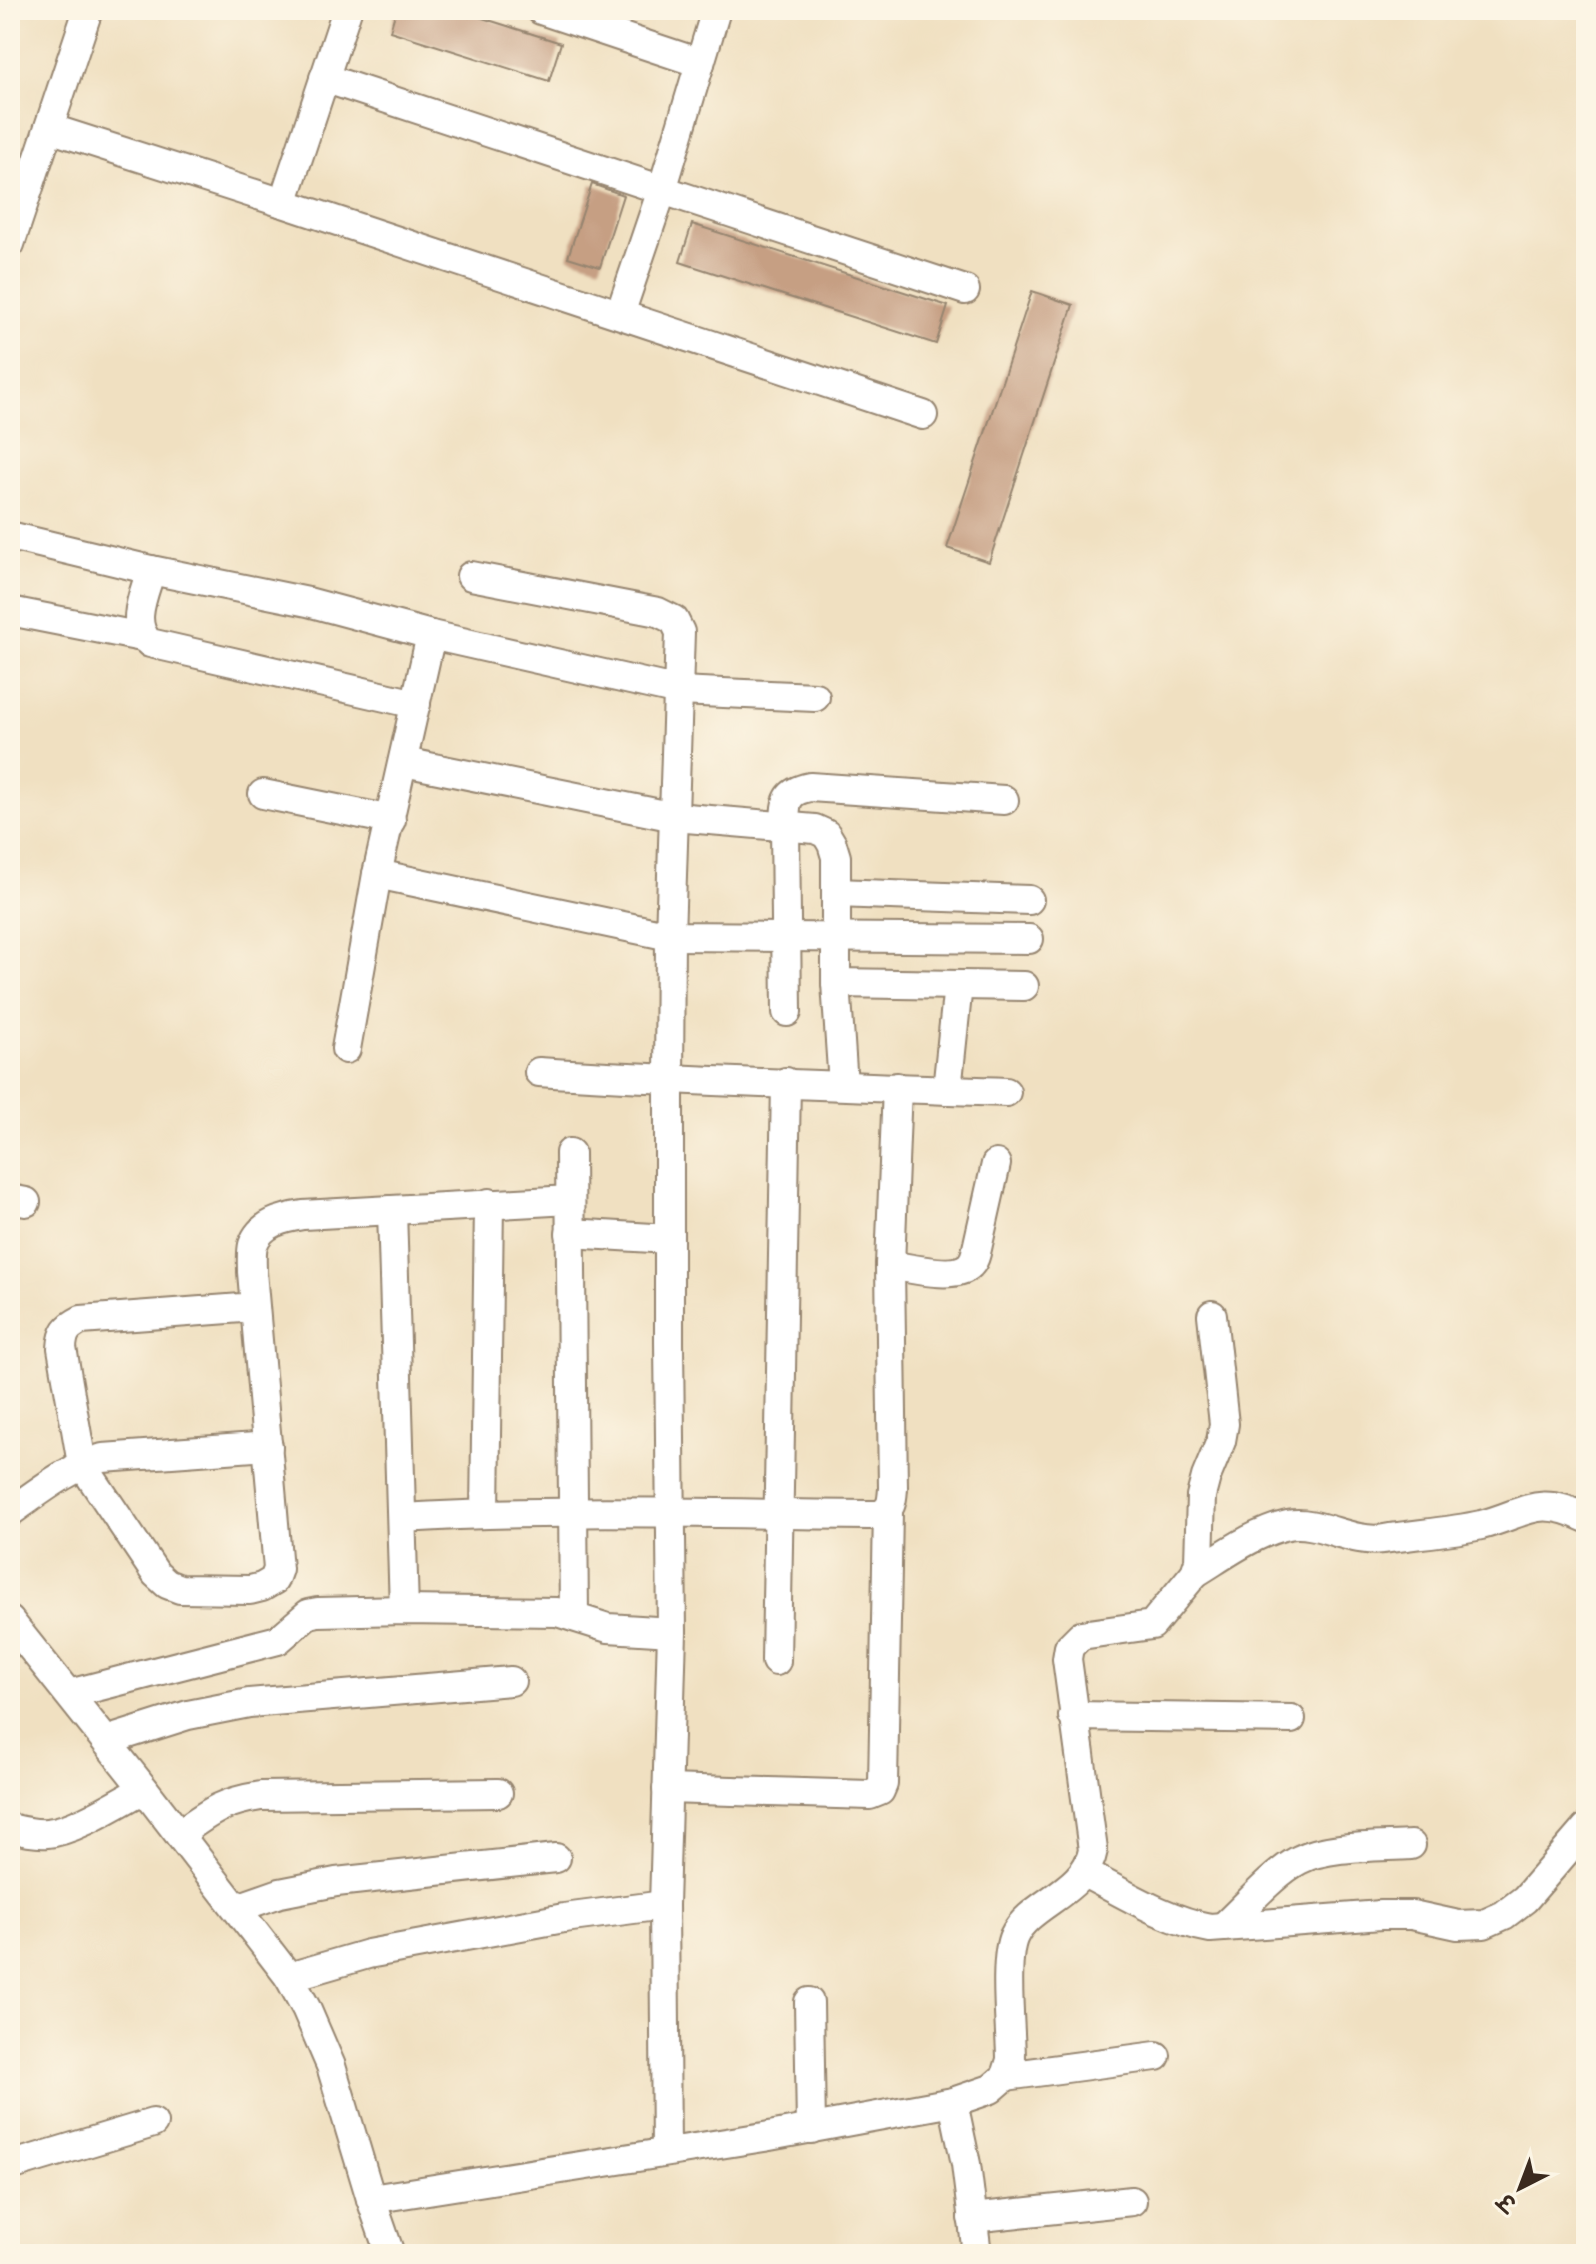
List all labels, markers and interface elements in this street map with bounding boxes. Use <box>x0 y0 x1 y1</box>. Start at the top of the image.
north arrow <box>1480 2148 1560 2228</box>
text: उ <box>1490 2184 1525 2220</box>

